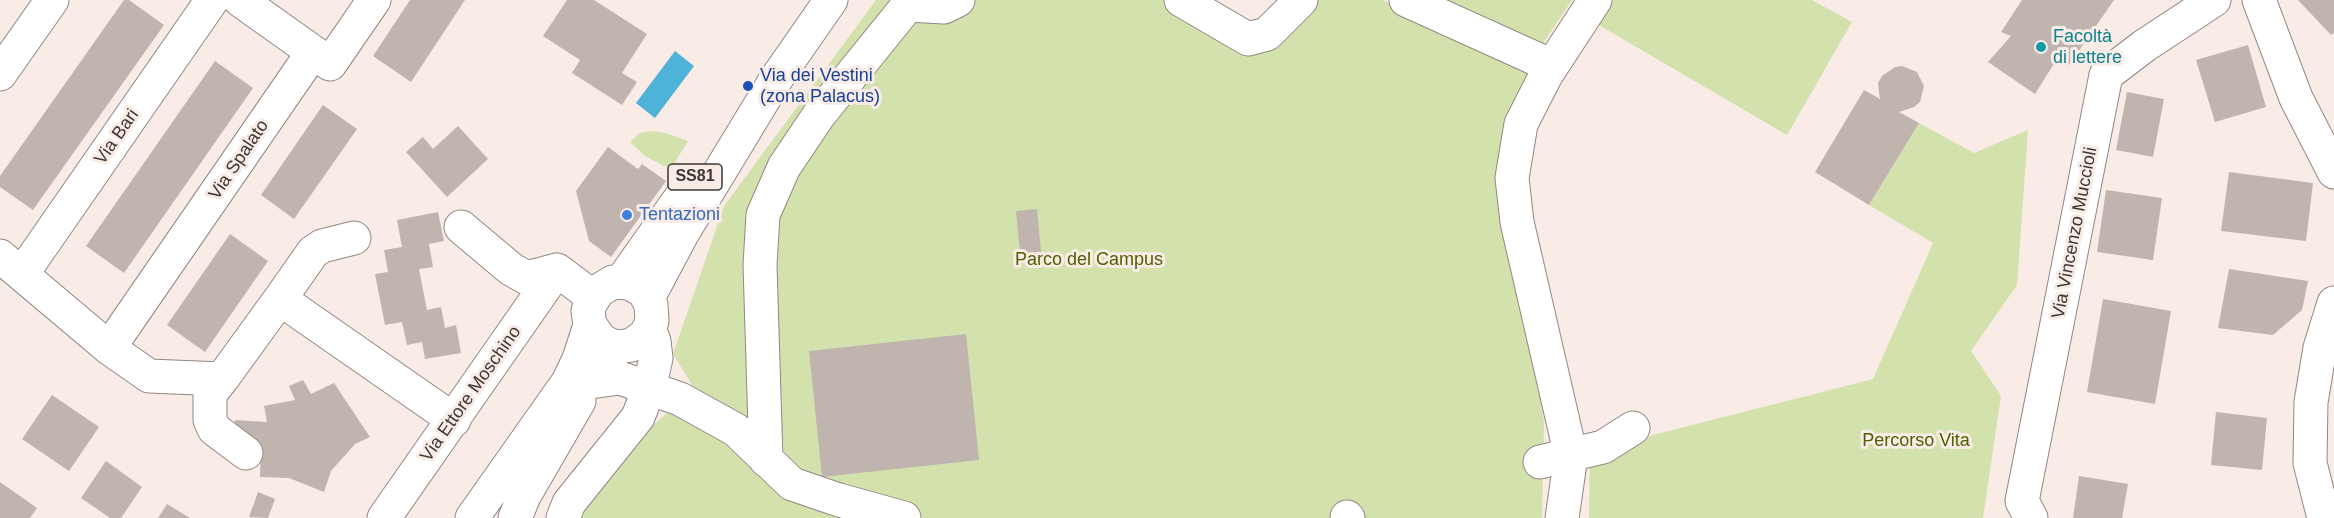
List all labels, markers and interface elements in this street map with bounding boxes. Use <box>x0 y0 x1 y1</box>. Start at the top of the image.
place label: Facoltà di lettere <box>2053 26 2122 68</box>
marker: Facoltà di lettere <box>2034 40 2048 54</box>
place label: Via dei Vestini (zona Palacus) <box>760 65 880 107</box>
marker: Via dei Vestini (zona Palacus) <box>741 79 755 93</box>
street label: Via Bari <box>90 105 144 169</box>
street label: Via Spalato <box>204 116 274 204</box>
street label: Via Vincenzo Muccioli <box>2048 145 2102 321</box>
road number: SS81 <box>668 164 722 190</box>
place label: Tentazioni <box>639 204 720 226</box>
marker: Tentazioni <box>620 208 634 222</box>
park label: Parco del Campus <box>1015 249 1163 271</box>
street label: Via Ettore Moschino <box>416 322 526 466</box>
park label: Percorso Vita <box>1862 430 1970 452</box>

